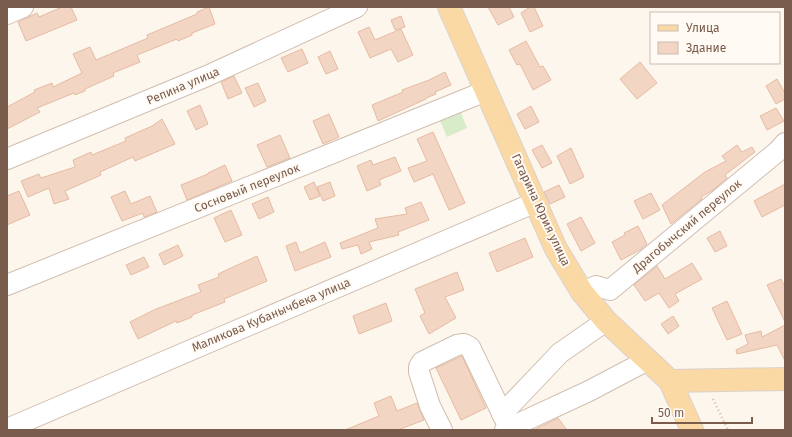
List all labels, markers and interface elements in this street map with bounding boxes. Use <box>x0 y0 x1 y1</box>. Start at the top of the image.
legend <box>650 12 780 64</box>
text: Улица <box>686 21 720 35</box>
text: Здание <box>686 41 726 55</box>
street label: Репина улица <box>145 64 221 108</box>
street label: Гагарина Юрия улица <box>509 152 573 268</box>
street label: Сосновый переулок <box>192 160 302 216</box>
street label: Драгобычский переулок <box>629 176 745 276</box>
street label: Маликова Кубанычбека улица <box>190 275 352 355</box>
scale bar <box>652 399 752 425</box>
text: 50 m <box>658 406 684 420</box>

